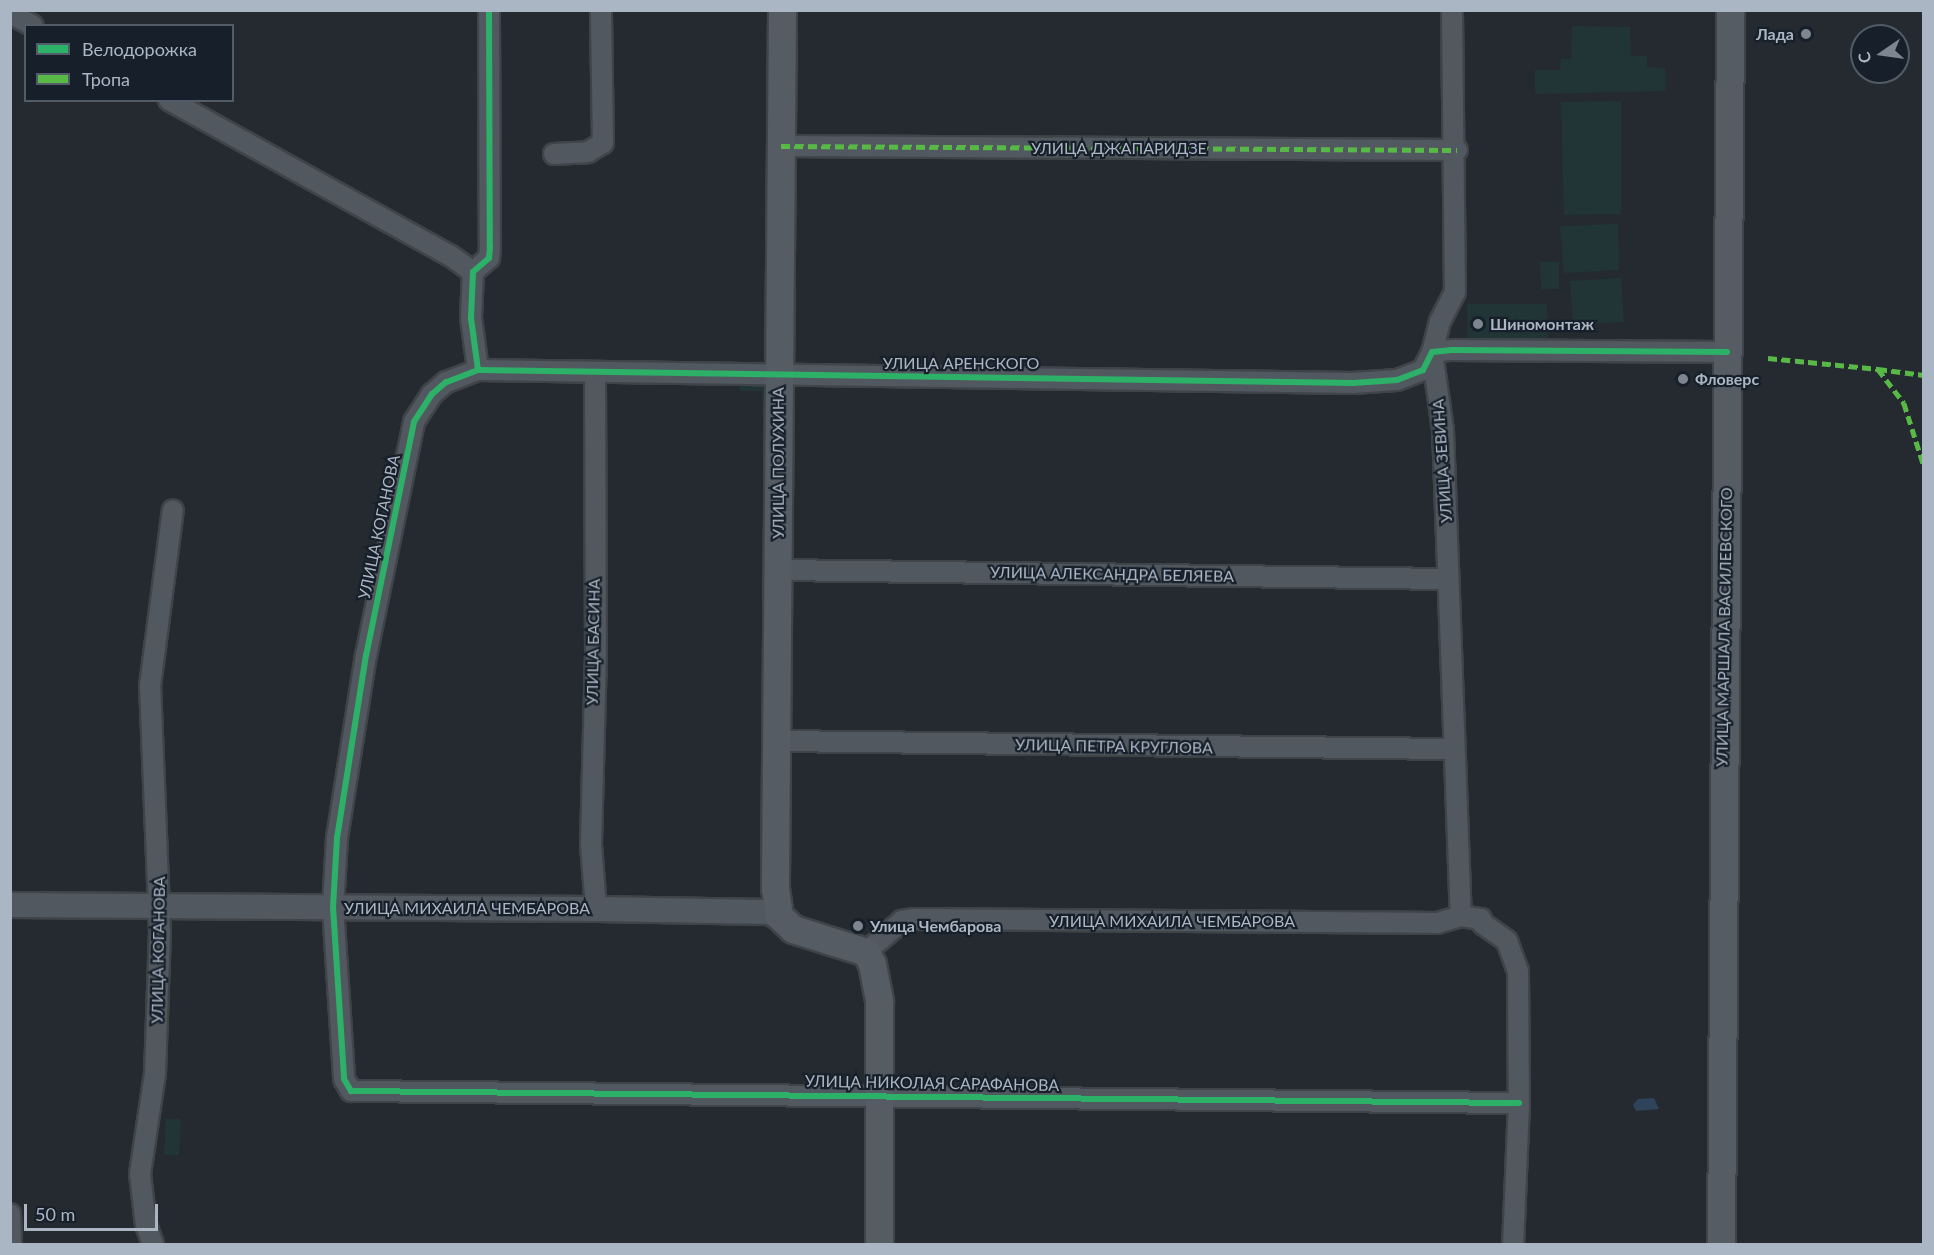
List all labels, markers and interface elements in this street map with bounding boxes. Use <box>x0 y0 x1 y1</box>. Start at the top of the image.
legend <box>24 24 234 102</box>
place label: Лада <box>1756 24 1794 44</box>
north arrow <box>1850 24 1910 84</box>
marker: Лада <box>1799 27 1813 41</box>
text: Велодорожка <box>82 38 197 60</box>
text: С <box>1853 50 1874 65</box>
text: Тропа <box>82 68 130 90</box>
street label: УЛИЦА ДЖАПАРИДЗЕ <box>1031 138 1207 158</box>
place label: Шиномонтаж <box>1490 314 1594 334</box>
marker: Шиномонтаж <box>1471 317 1485 331</box>
street label: УЛИЦА АРЕНСКОГО <box>883 353 1039 373</box>
place label: Фловерс <box>1695 369 1759 389</box>
marker: Фловерс <box>1676 372 1690 386</box>
street label: УЛИЦА ПОЛУХИНА <box>768 387 788 539</box>
street label: УЛИЦА ЗЕВИНА <box>1428 398 1456 524</box>
street label: УЛИЦА КОГАНОВА <box>354 453 404 601</box>
street label: УЛИЦА МАРШАЛА ВАСИЛЕВСКОГО <box>1712 487 1736 767</box>
street label: УЛИЦА АЛЕКСАНДРА БЕЛЯЕВА <box>990 562 1234 586</box>
street label: УЛИЦА БАСИНА <box>582 579 604 705</box>
street label: УЛИЦА ПЕТРА КРУГЛОВА <box>1015 735 1213 757</box>
street label: УЛИЦА КОГАНОВА <box>147 876 169 1024</box>
street label: УЛИЦА МИХАИЛА ЧЕМБАРОВА <box>344 898 590 918</box>
street label: УЛИЦА МИХАИЛА ЧЕМБАРОВА <box>1049 911 1295 931</box>
place label: Улица Чембарова <box>870 916 1001 936</box>
marker: Улица Чембарова <box>851 919 865 933</box>
street label: УЛИЦА НИКОЛАЯ САРАФАНОВА <box>805 1071 1059 1095</box>
scale bar <box>27 1192 160 1230</box>
text: 50 m <box>35 1203 75 1225</box>

